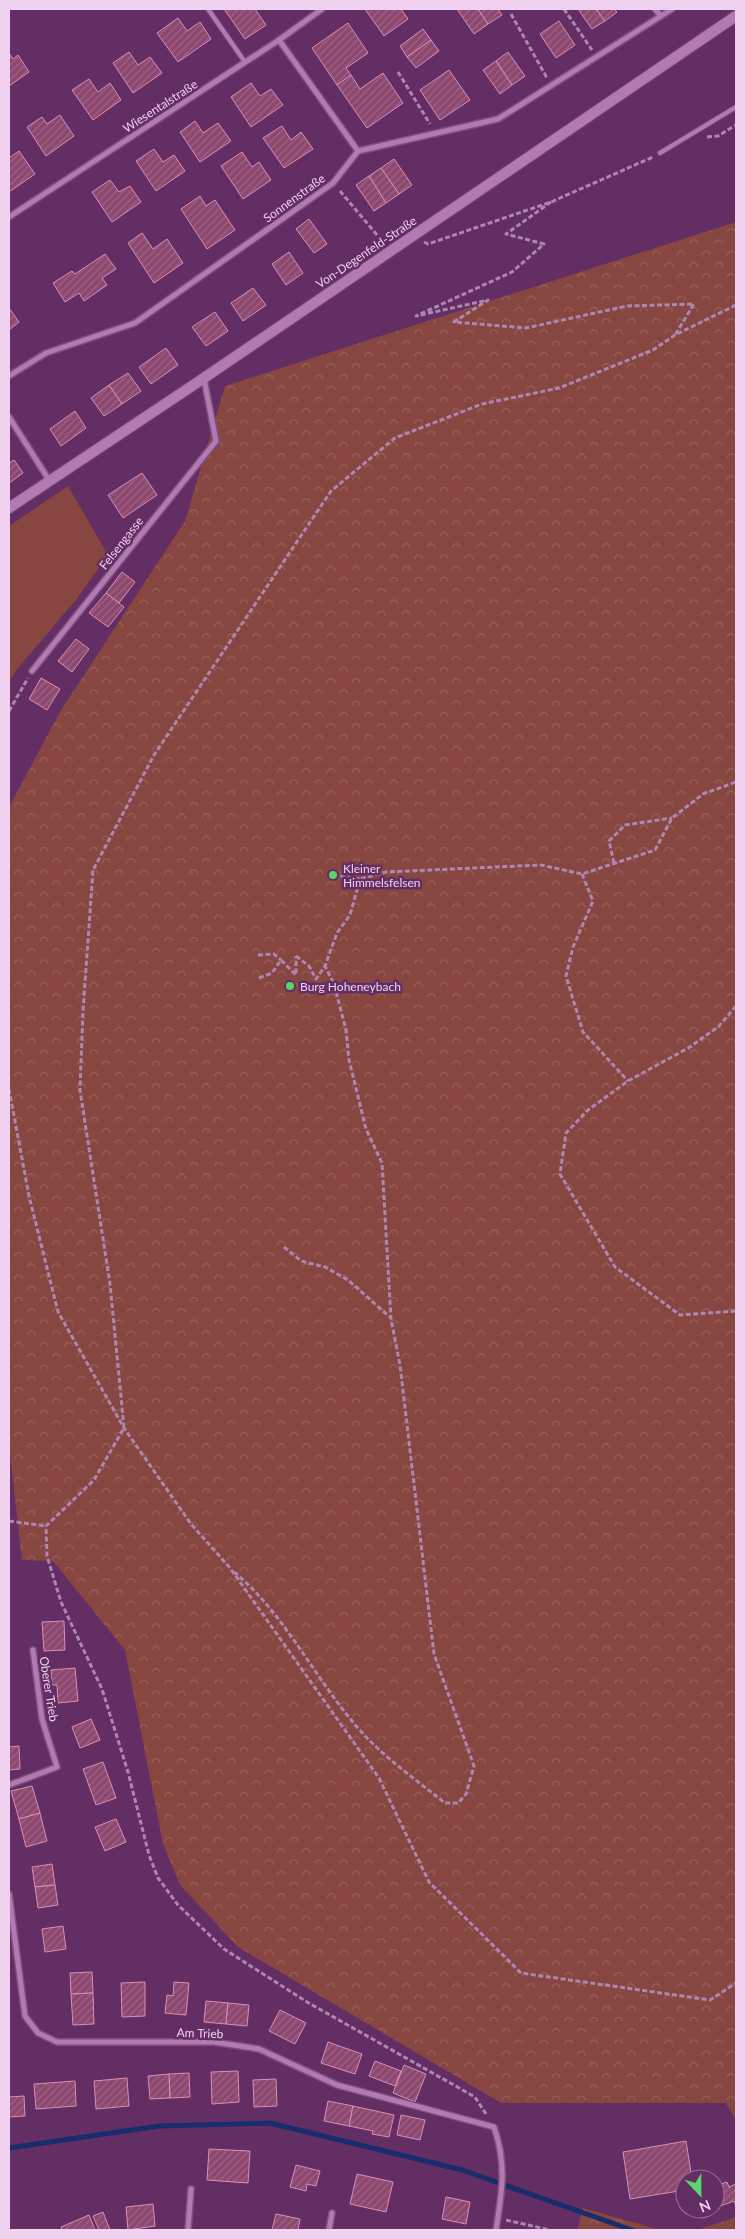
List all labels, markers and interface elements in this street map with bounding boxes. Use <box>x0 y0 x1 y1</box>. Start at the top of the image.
street label: Wiesentalstraße <box>120 76 200 136</box>
street label: Sonnenstraße <box>260 171 328 225</box>
street label: Von-Degenfeld-Straße <box>313 213 419 291</box>
street label: Felsengasse <box>96 514 146 572</box>
place label: Kleiner Himmelsfelsen <box>343 861 420 890</box>
marker: Kleiner Himmelsfelsen <box>327 869 339 881</box>
place label: Burg Hoheneybach <box>300 979 401 994</box>
marker: Burg Hoheneybach <box>284 980 296 992</box>
street label: Oberer Trieb <box>36 1655 62 1723</box>
street label: Am Trieb <box>176 2025 224 2041</box>
north arrow <box>675 2169 725 2219</box>
text: N <box>697 2197 713 2216</box>

